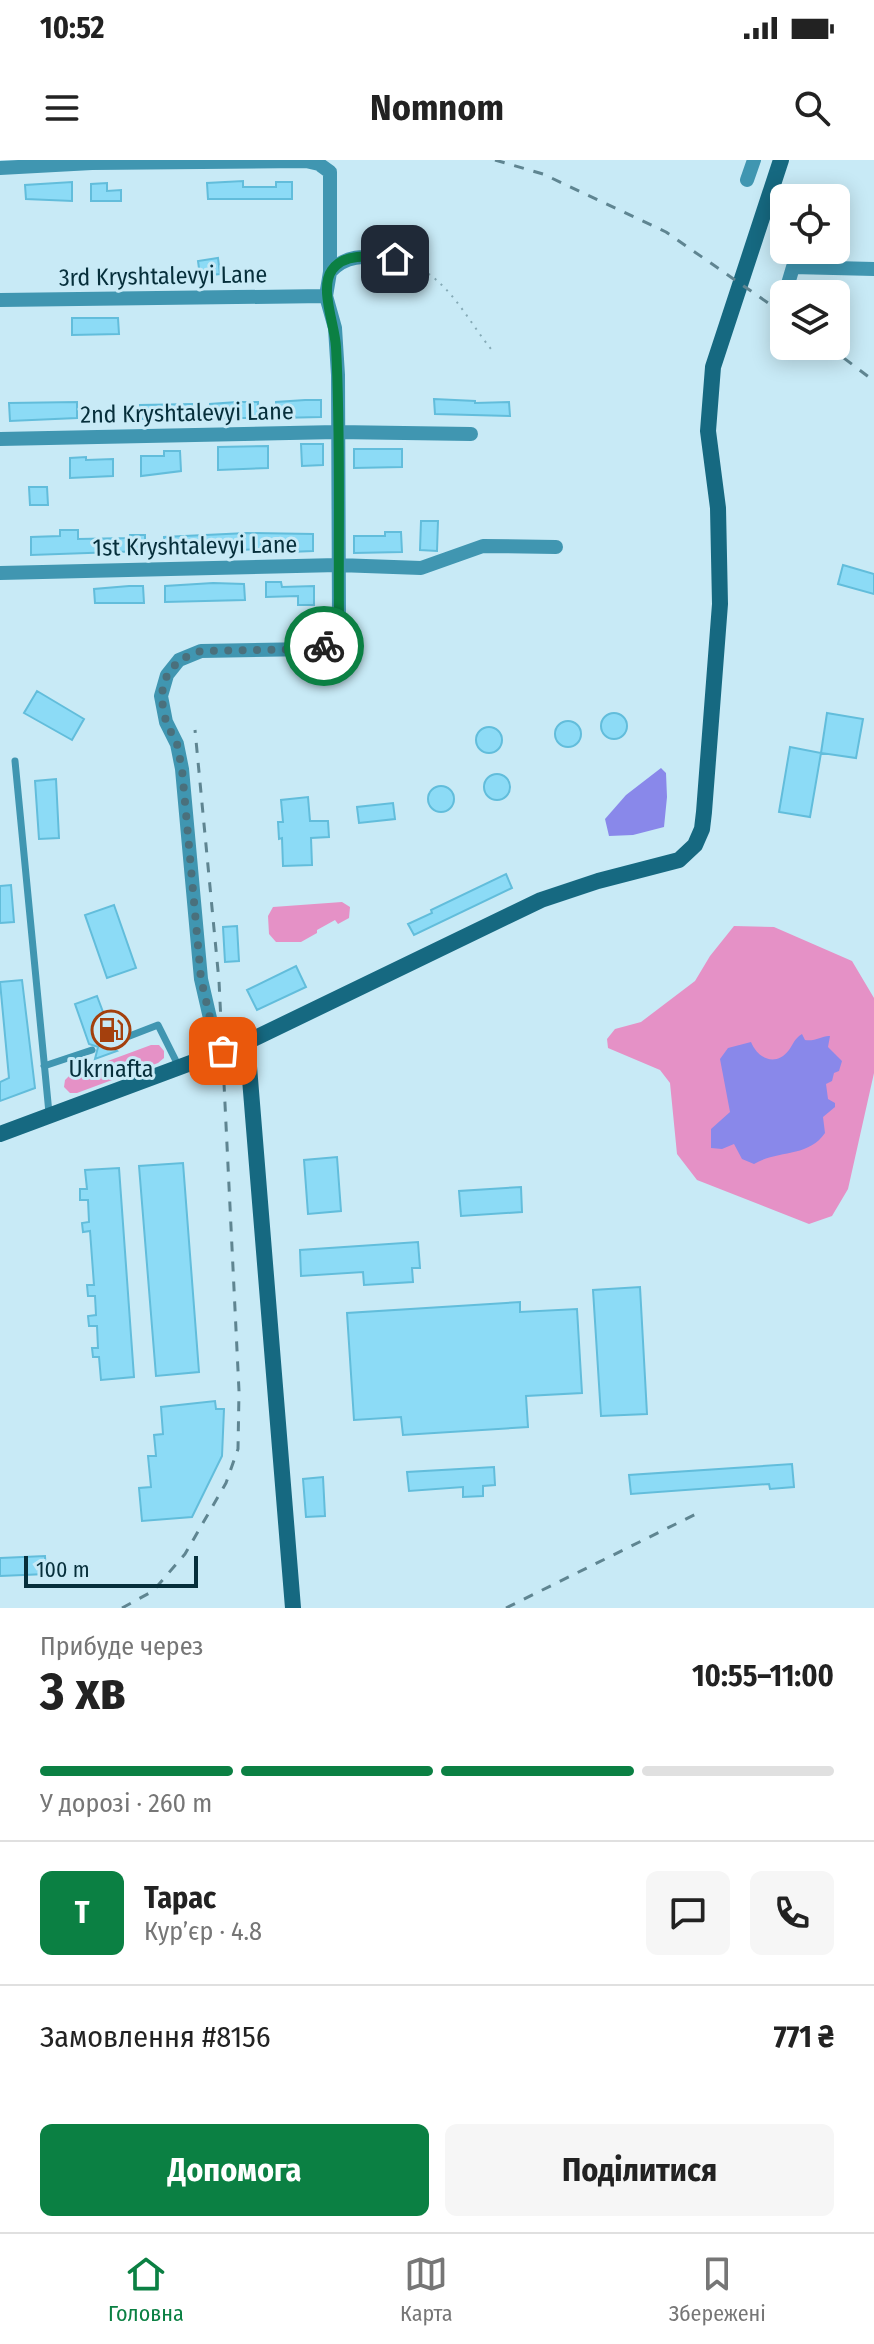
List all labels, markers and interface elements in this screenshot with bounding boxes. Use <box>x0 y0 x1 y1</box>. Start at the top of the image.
text: 10:52 <box>40 10 104 46</box>
icon: menu <box>40 86 84 130</box>
text: Nomnom <box>370 86 504 130</box>
icon: search <box>790 86 834 130</box>
map controls <box>770 184 850 360</box>
button: locate <box>770 184 850 264</box>
pin <box>361 225 429 293</box>
icon: home <box>373 237 417 281</box>
street label: 3rd Kryshtalevyi Lane <box>59 260 267 292</box>
button: layers <box>770 280 850 360</box>
street label: 2nd Kryshtalevyi Lane <box>80 397 294 429</box>
street label: 1st Kryshtalevyi Lane <box>92 530 298 562</box>
courier <box>284 606 364 686</box>
icon: bike <box>302 624 346 668</box>
fuel station icon: Ukrnafta <box>90 1009 132 1051</box>
pin <box>189 1017 257 1085</box>
icon: bag <box>201 1029 245 1073</box>
place label: Ukrnafta <box>69 1055 153 1083</box>
scale bar <box>24 1552 198 1588</box>
text: 100 m <box>36 1556 90 1583</box>
text: Прибуде через <box>40 1631 203 1662</box>
text: 10:55–11:00 <box>692 1658 834 1694</box>
text: 3 хв <box>40 1660 126 1723</box>
text: У дорозі · 260 m <box>40 1788 212 1819</box>
button: chat <box>646 1871 730 1955</box>
button: phone <box>750 1871 834 1955</box>
text: Тарас <box>144 1880 216 1916</box>
text: Т <box>75 1895 89 1931</box>
text: Кур’єр · 4.8 <box>144 1916 262 1947</box>
text: Замовлення #8156 <box>40 2019 271 2055</box>
text: 771 ₴ <box>774 2019 834 2055</box>
button: Допомога <box>40 2124 429 2216</box>
button: Поділитися <box>445 2124 834 2216</box>
tab: Головна <box>108 2252 184 2327</box>
tab: Карта <box>400 2252 453 2327</box>
tab: Збережені <box>669 2252 766 2327</box>

